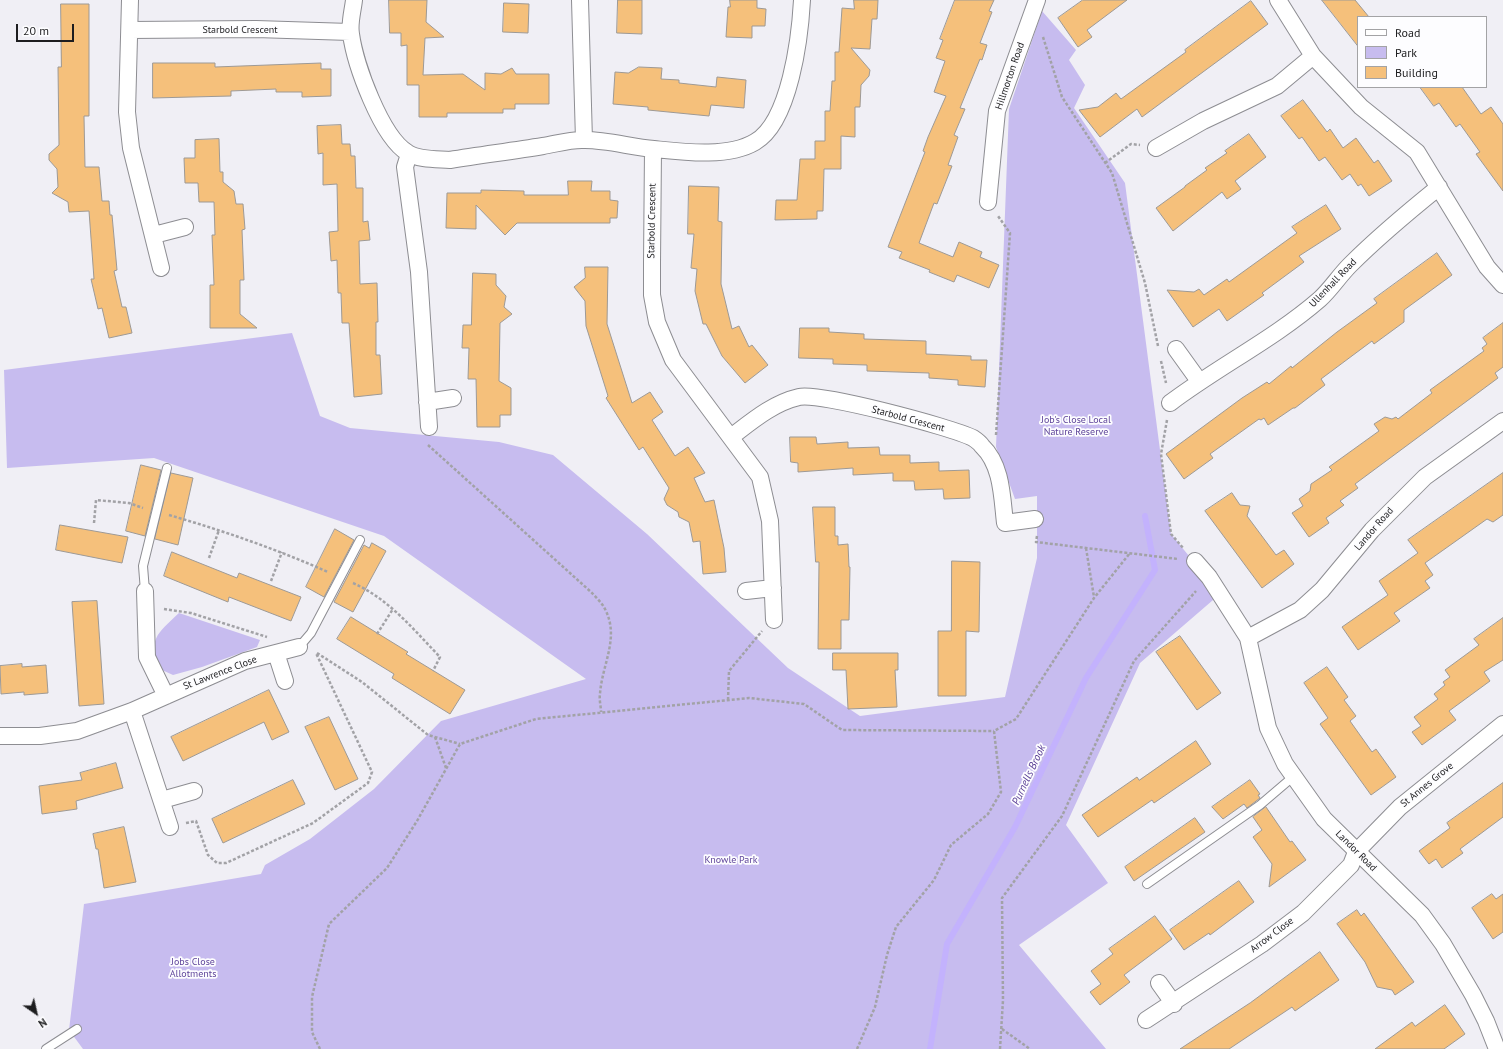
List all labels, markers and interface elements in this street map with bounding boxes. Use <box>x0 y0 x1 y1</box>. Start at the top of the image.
scale bar <box>18 16 76 42</box>
legend <box>1357 16 1487 88</box>
text: 20 m <box>23 23 49 38</box>
street label: Starbold Crescent <box>202 24 278 36</box>
text: Road <box>1395 25 1420 40</box>
street label: Hillmorton Road <box>993 41 1027 111</box>
text: Park <box>1395 45 1417 60</box>
text: Building <box>1395 65 1438 80</box>
street label: Starbold Crescent <box>645 183 659 259</box>
street label: Ullenhall Road <box>1307 256 1359 310</box>
street label: Starbold Crescent <box>870 403 946 435</box>
park label: Job's Close Local Nature Reserve <box>1041 414 1111 438</box>
street label: Landor Road <box>1352 505 1396 553</box>
street label: St Lawrence Close <box>181 653 259 693</box>
water label: Purnells Brook <box>1009 743 1049 807</box>
street label: St Annes Grove <box>1398 760 1456 810</box>
street label: Landor Road <box>1333 828 1379 874</box>
park label: Knowle Park <box>705 854 757 866</box>
street label: Arrow Close <box>1248 915 1296 955</box>
park label: Jobs Close Allotments <box>170 956 216 980</box>
north arrow <box>16 993 56 1033</box>
text: N <box>36 1015 50 1031</box>

